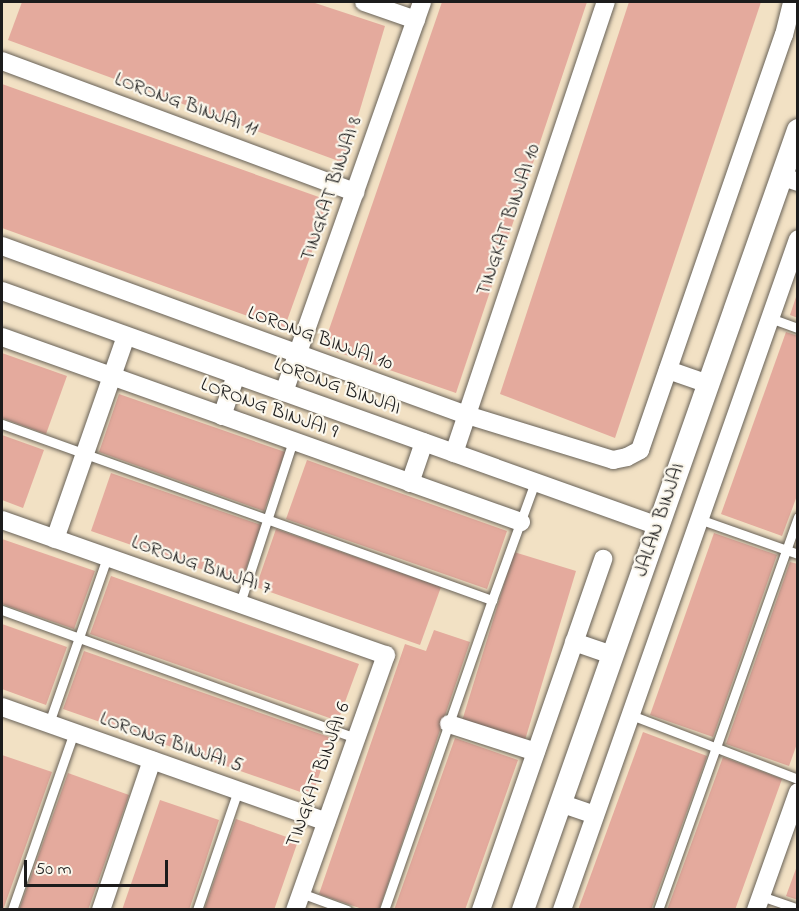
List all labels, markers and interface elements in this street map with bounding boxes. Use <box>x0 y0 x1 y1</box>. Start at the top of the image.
street label: LORONG BINJAI 11 <box>111 68 261 142</box>
street label: TINGKAT BINJAI 8 <box>296 113 368 265</box>
street label: TINGKAT BINJAI 10 <box>472 141 546 299</box>
street label: LORONG BINJAI 10 <box>244 302 396 376</box>
street label: LORONG BINJAI <box>270 353 404 421</box>
street label: LORONG BINJAI 9 <box>197 373 341 445</box>
street label: JALAN BINJAI <box>629 460 691 580</box>
street label: LORONG BINJAI 7 <box>128 531 274 601</box>
street label: TINGKAT BINJAI 6 <box>282 699 356 851</box>
street label: LORONG BINJAI 5 <box>96 707 246 779</box>
scale bar <box>27 848 171 886</box>
text: 50 m <box>35 857 72 883</box>

